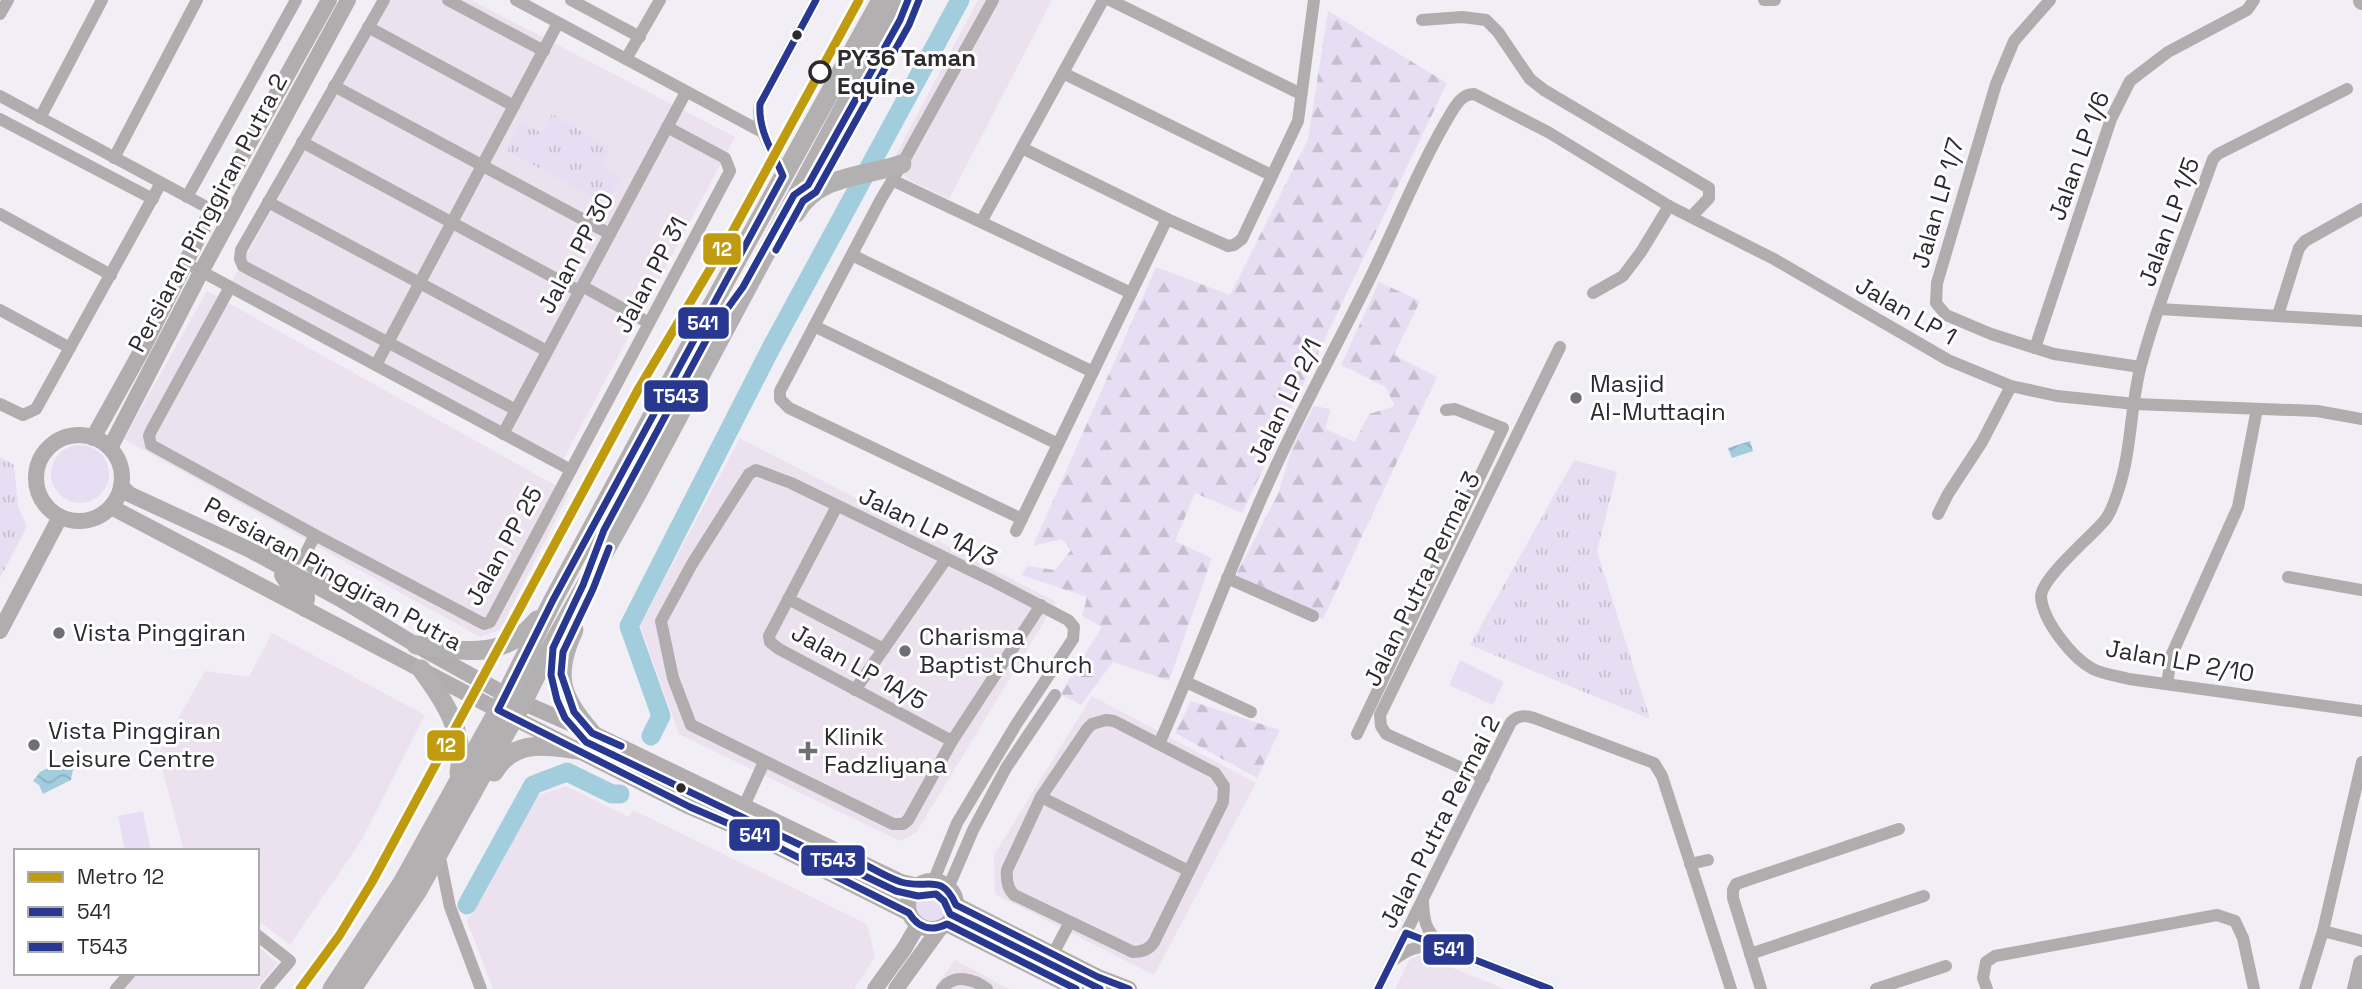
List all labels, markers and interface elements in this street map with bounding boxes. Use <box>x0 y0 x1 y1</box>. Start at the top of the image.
unlabelled marker <box>790 28 804 42</box>
place label: PY36 Taman Equine <box>837 42 976 101</box>
marker: PY36 Taman Equine <box>809 61 831 83</box>
street label: Persiaran Pinggiran Putra 2 <box>121 68 294 357</box>
street label: Jalan LP 1/6 <box>2041 87 2116 225</box>
street label: Jalan LP 1/7 <box>1904 134 1971 272</box>
street label: Jalan LP 1/5 <box>2131 153 2206 291</box>
street label: Jalan PP 30 <box>531 187 620 319</box>
street label: Jalan PP 31 <box>607 211 694 338</box>
line badge: 12 <box>702 232 742 266</box>
text: 12 <box>712 237 732 262</box>
street label: Jalan LP 1 <box>1850 269 1962 352</box>
line badge: 541 <box>677 306 730 340</box>
text: 541 <box>687 311 719 336</box>
street label: Jalan LP 2/1 <box>1241 333 1328 468</box>
place label: Masjid Al-Muttaqin <box>1590 368 1726 427</box>
line badge: T543 <box>643 379 709 413</box>
text: T543 <box>653 384 699 409</box>
marker: Masjid Al-Muttaqin <box>1568 390 1584 406</box>
street label: Jalan Putra Permai 3 <box>1356 466 1487 691</box>
street label: Jalan LP 1A/3 <box>854 480 1003 573</box>
street label: Jalan PP 25 <box>458 481 549 611</box>
street label: Persiaran Pinggiran Putra <box>199 490 468 658</box>
place label: Vista Pinggiran <box>73 617 246 648</box>
street label: Jalan LP 1A/5 <box>786 617 932 717</box>
place label: Charisma Baptist Church <box>919 621 1092 680</box>
marker: Vista Pinggiran <box>51 625 67 641</box>
street label: Jalan LP 2/10 <box>2103 632 2257 689</box>
marker: Charisma Baptist Church <box>897 643 913 659</box>
street label: Jalan Putra Permai 2 <box>1372 710 1507 934</box>
place label: Vista Pinggiran Leisure Centre <box>48 715 221 774</box>
place label: Klinik Fadzliyana <box>824 721 947 780</box>
line badge: 12 <box>426 729 466 762</box>
text: 12 <box>436 733 456 758</box>
marker: Vista Pinggiran Leisure Centre <box>26 737 42 753</box>
marker: Klinik Fadzliyana <box>798 741 818 761</box>
unlabelled marker <box>674 781 688 795</box>
line badge: 541 <box>728 818 781 852</box>
text: 541 <box>739 823 771 848</box>
line badge: T543 <box>800 844 866 877</box>
text: T543 <box>810 848 856 873</box>
legend <box>14 849 259 975</box>
text: Metro 12 <box>77 863 164 890</box>
text: 541 <box>77 898 111 925</box>
text: T543 <box>77 933 128 960</box>
line badge: 541 <box>1422 933 1475 966</box>
text: 541 <box>1433 937 1465 962</box>

